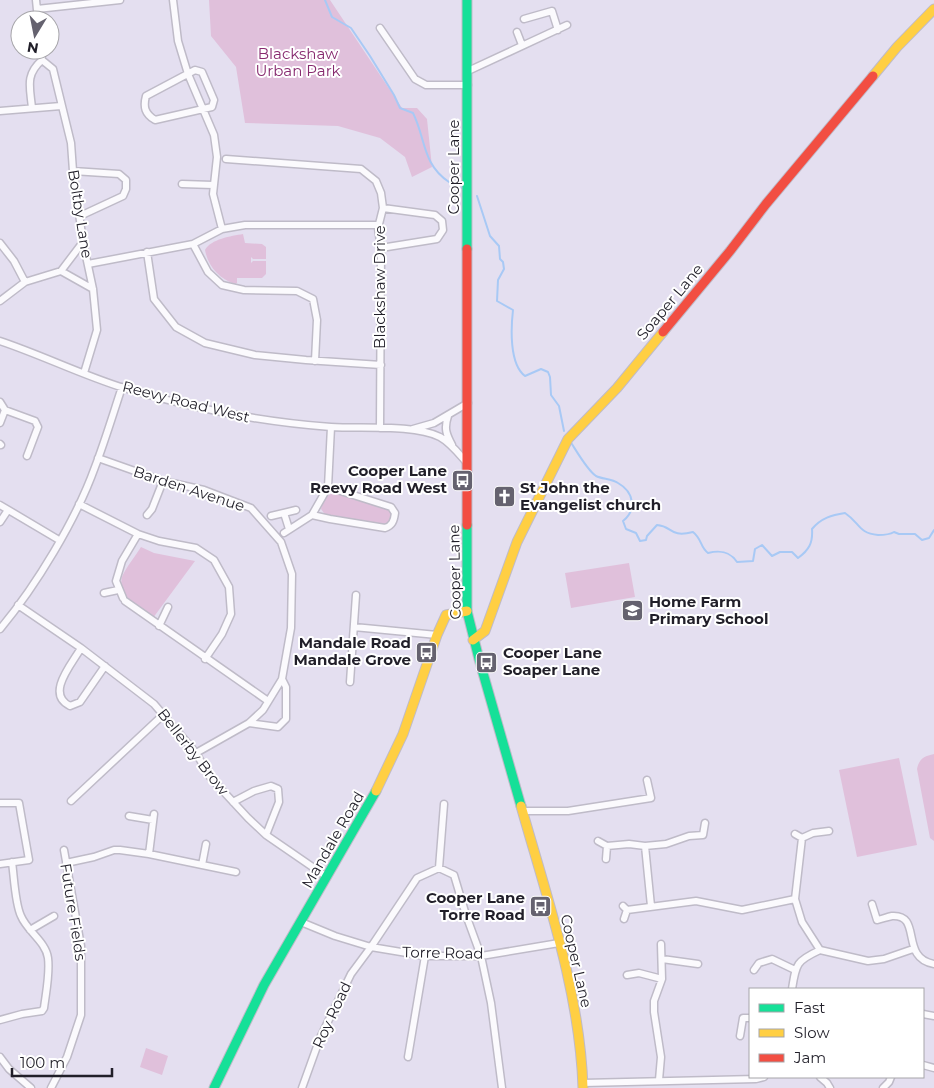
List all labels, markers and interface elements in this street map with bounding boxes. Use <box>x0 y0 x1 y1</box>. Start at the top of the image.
north arrow <box>10 10 60 60</box>
text: N <box>26 38 40 58</box>
park label: Blackshaw Urban Park <box>255 44 341 80</box>
street label: Cooper Lane <box>444 119 463 215</box>
street label: Boltby Lane <box>64 168 97 260</box>
street label: Blackshaw Drive <box>370 225 389 349</box>
street label: Soaper Lane <box>632 260 707 344</box>
street label: Reevy Road West <box>121 377 252 427</box>
place label: Cooper Lane Reevy Road West <box>310 461 447 497</box>
street label: Barden Avenue <box>131 462 247 515</box>
bus stop icon: Cooper Lane Reevy Road West <box>451 468 475 492</box>
place label: St John the Evangelist church <box>520 478 661 514</box>
church icon: St John the Evangelist church <box>492 485 516 509</box>
street label: Cooper Lane <box>444 524 465 620</box>
place label: Home Farm Primary School <box>649 592 768 628</box>
school or university icon: Home Farm Primary School <box>621 599 645 623</box>
place label: Mandale Road Mandale Grove <box>293 633 411 669</box>
bus stop icon: Mandale Road Mandale Grove <box>415 640 439 664</box>
place label: Cooper Lane Soaper Lane <box>503 643 602 679</box>
bus stop icon: Cooper Lane Soaper Lane <box>475 650 499 674</box>
street label: Bellerby Brow <box>154 705 234 800</box>
street label: Mandale Road <box>297 788 368 892</box>
street label: Future Fields <box>56 862 91 962</box>
place label: Cooper Lane Torre Road <box>426 888 525 924</box>
bus stop icon: Cooper Lane Torre Road <box>529 895 553 919</box>
street label: Cooper Lane <box>557 912 596 1009</box>
street label: Torre Road <box>402 942 484 963</box>
street label: Roy Road <box>308 978 355 1051</box>
legend <box>749 988 924 1078</box>
text: Fast <box>794 998 825 1017</box>
text: Slow <box>794 1023 830 1042</box>
scale bar <box>12 1046 112 1078</box>
text: Jam <box>793 1048 826 1067</box>
text: 100 m <box>20 1053 65 1072</box>

